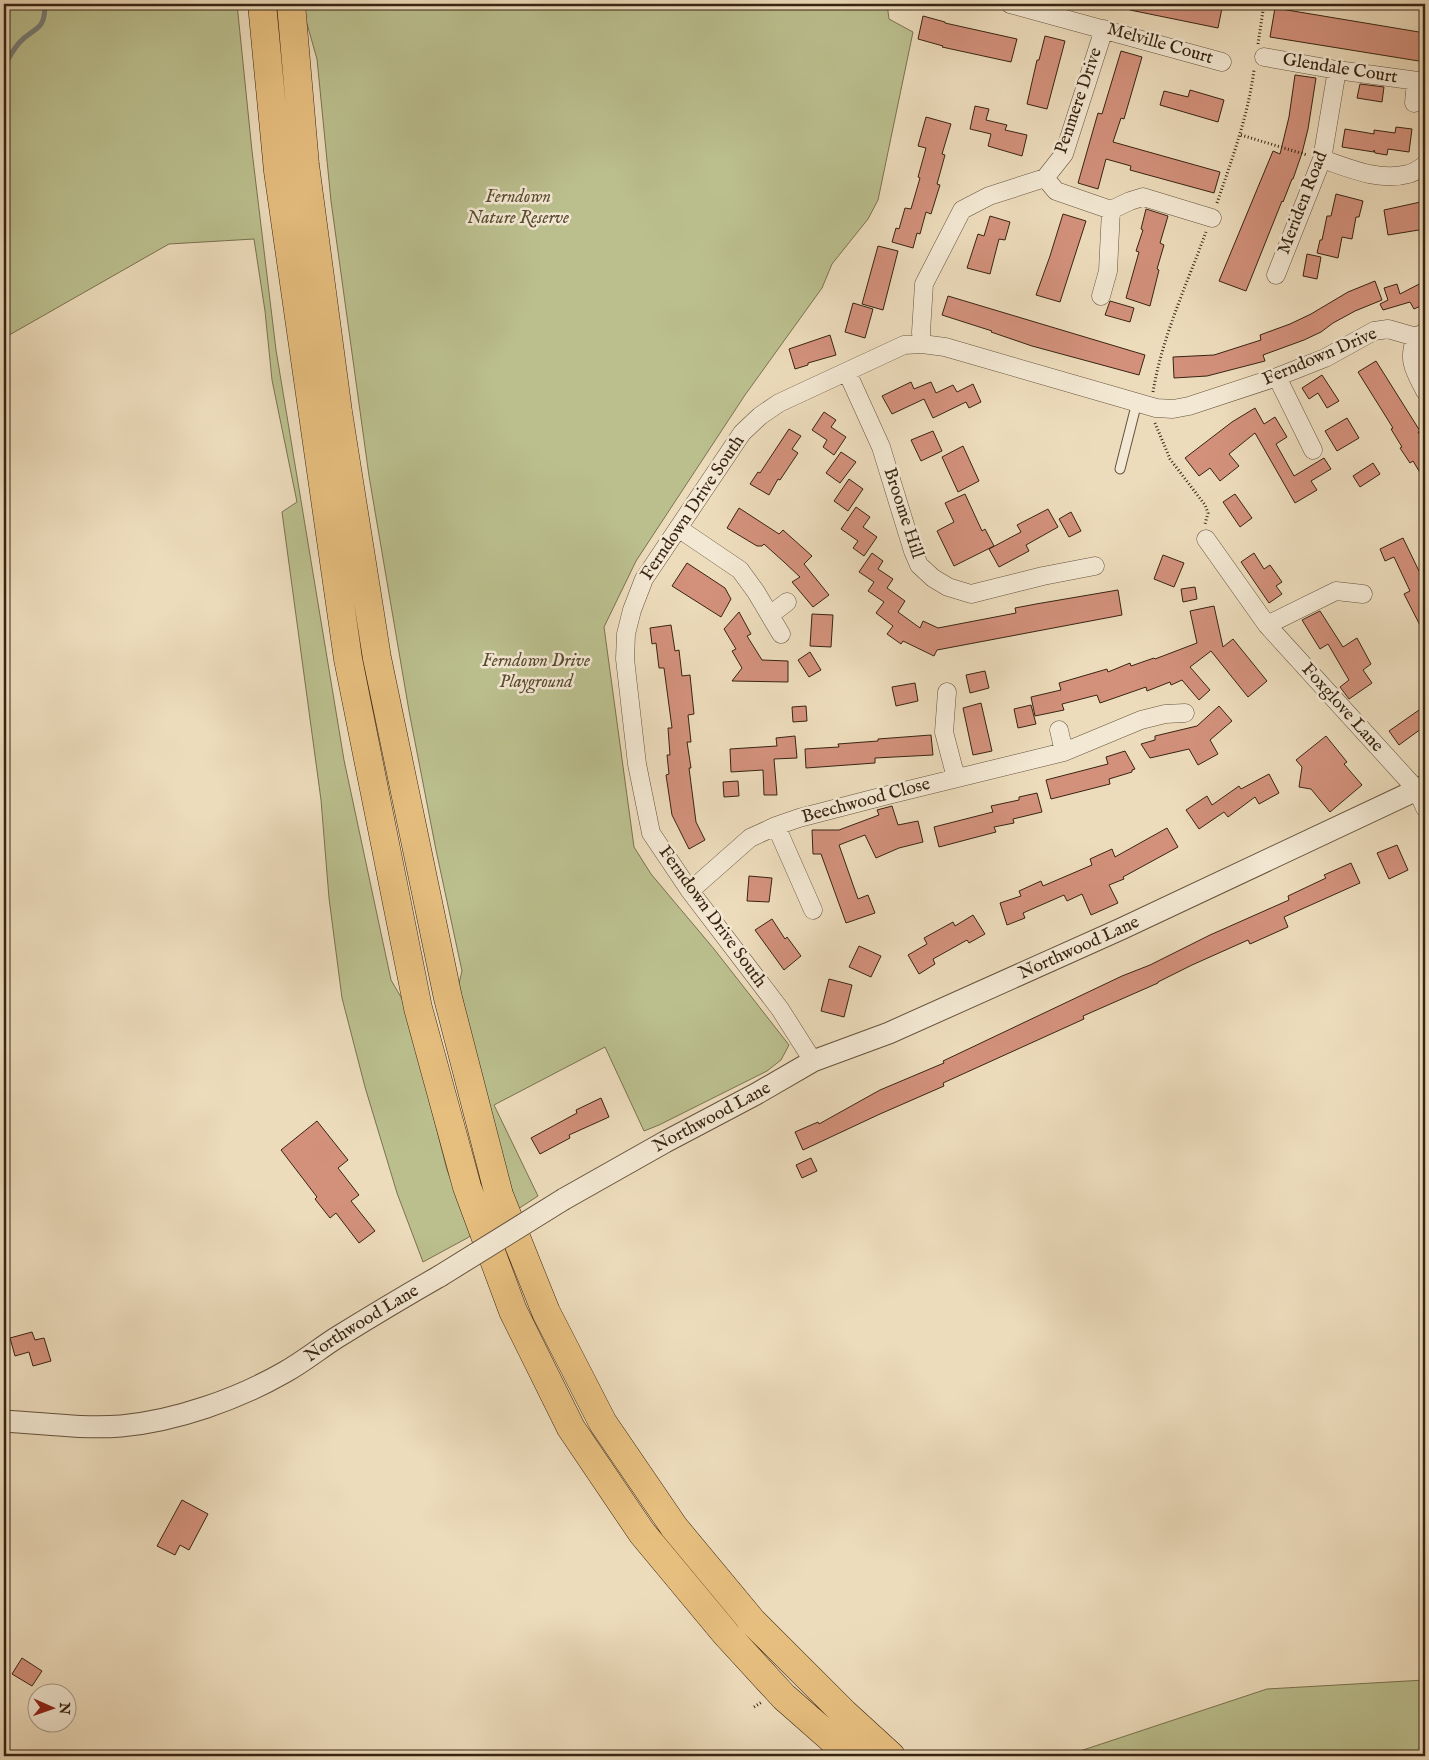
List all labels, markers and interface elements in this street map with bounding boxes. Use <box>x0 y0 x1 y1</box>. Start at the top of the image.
street label: Melville Court <box>1104 18 1216 70</box>
street label: Penmere Drive <box>1050 45 1108 157</box>
street label: Glendale Court <box>1281 49 1399 89</box>
street label: Meriden Road <box>1273 148 1333 258</box>
park label: Ferndown Nature Reserve <box>467 186 569 230</box>
street label: Ferndown Drive <box>1259 323 1381 391</box>
street label: Ferndown Drive South <box>636 431 750 585</box>
street label: Broome Hill <box>878 465 928 561</box>
park label: Ferndown Drive Playground <box>482 650 590 694</box>
street label: Foxglove Lane <box>1296 659 1388 757</box>
street label: Beechwood Close <box>799 773 933 829</box>
street label: Ferndown Drive South <box>653 841 772 993</box>
street label: Northwood Lane <box>1015 911 1143 985</box>
street label: Northwood Lane <box>649 1076 775 1158</box>
street label: Northwood Lane <box>300 1279 423 1368</box>
north arrow <box>28 1682 78 1732</box>
text: N <box>55 1701 73 1715</box>

